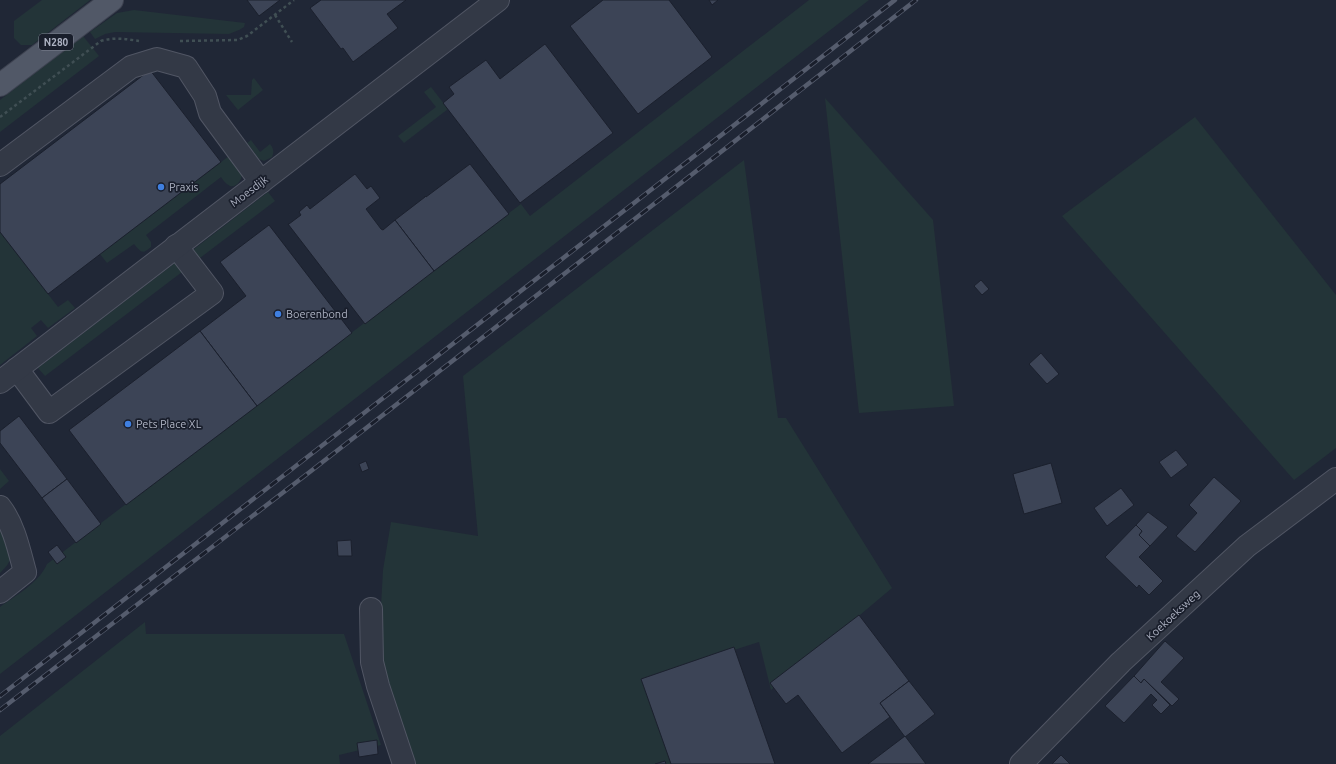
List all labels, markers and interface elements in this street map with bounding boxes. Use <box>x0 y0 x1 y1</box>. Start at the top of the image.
road number: N280 <box>39 34 73 50</box>
street label: Moesdijk <box>228 173 271 209</box>
place label: Praxis <box>169 181 199 193</box>
marker: Praxis <box>156 182 166 192</box>
place label: Boerenbond <box>286 308 348 320</box>
marker: Boerenbond <box>273 309 283 319</box>
place label: Pets Place XL <box>136 418 202 430</box>
marker: Pets Place XL <box>123 419 133 429</box>
street label: Koekoeksweg <box>1144 587 1202 643</box>

